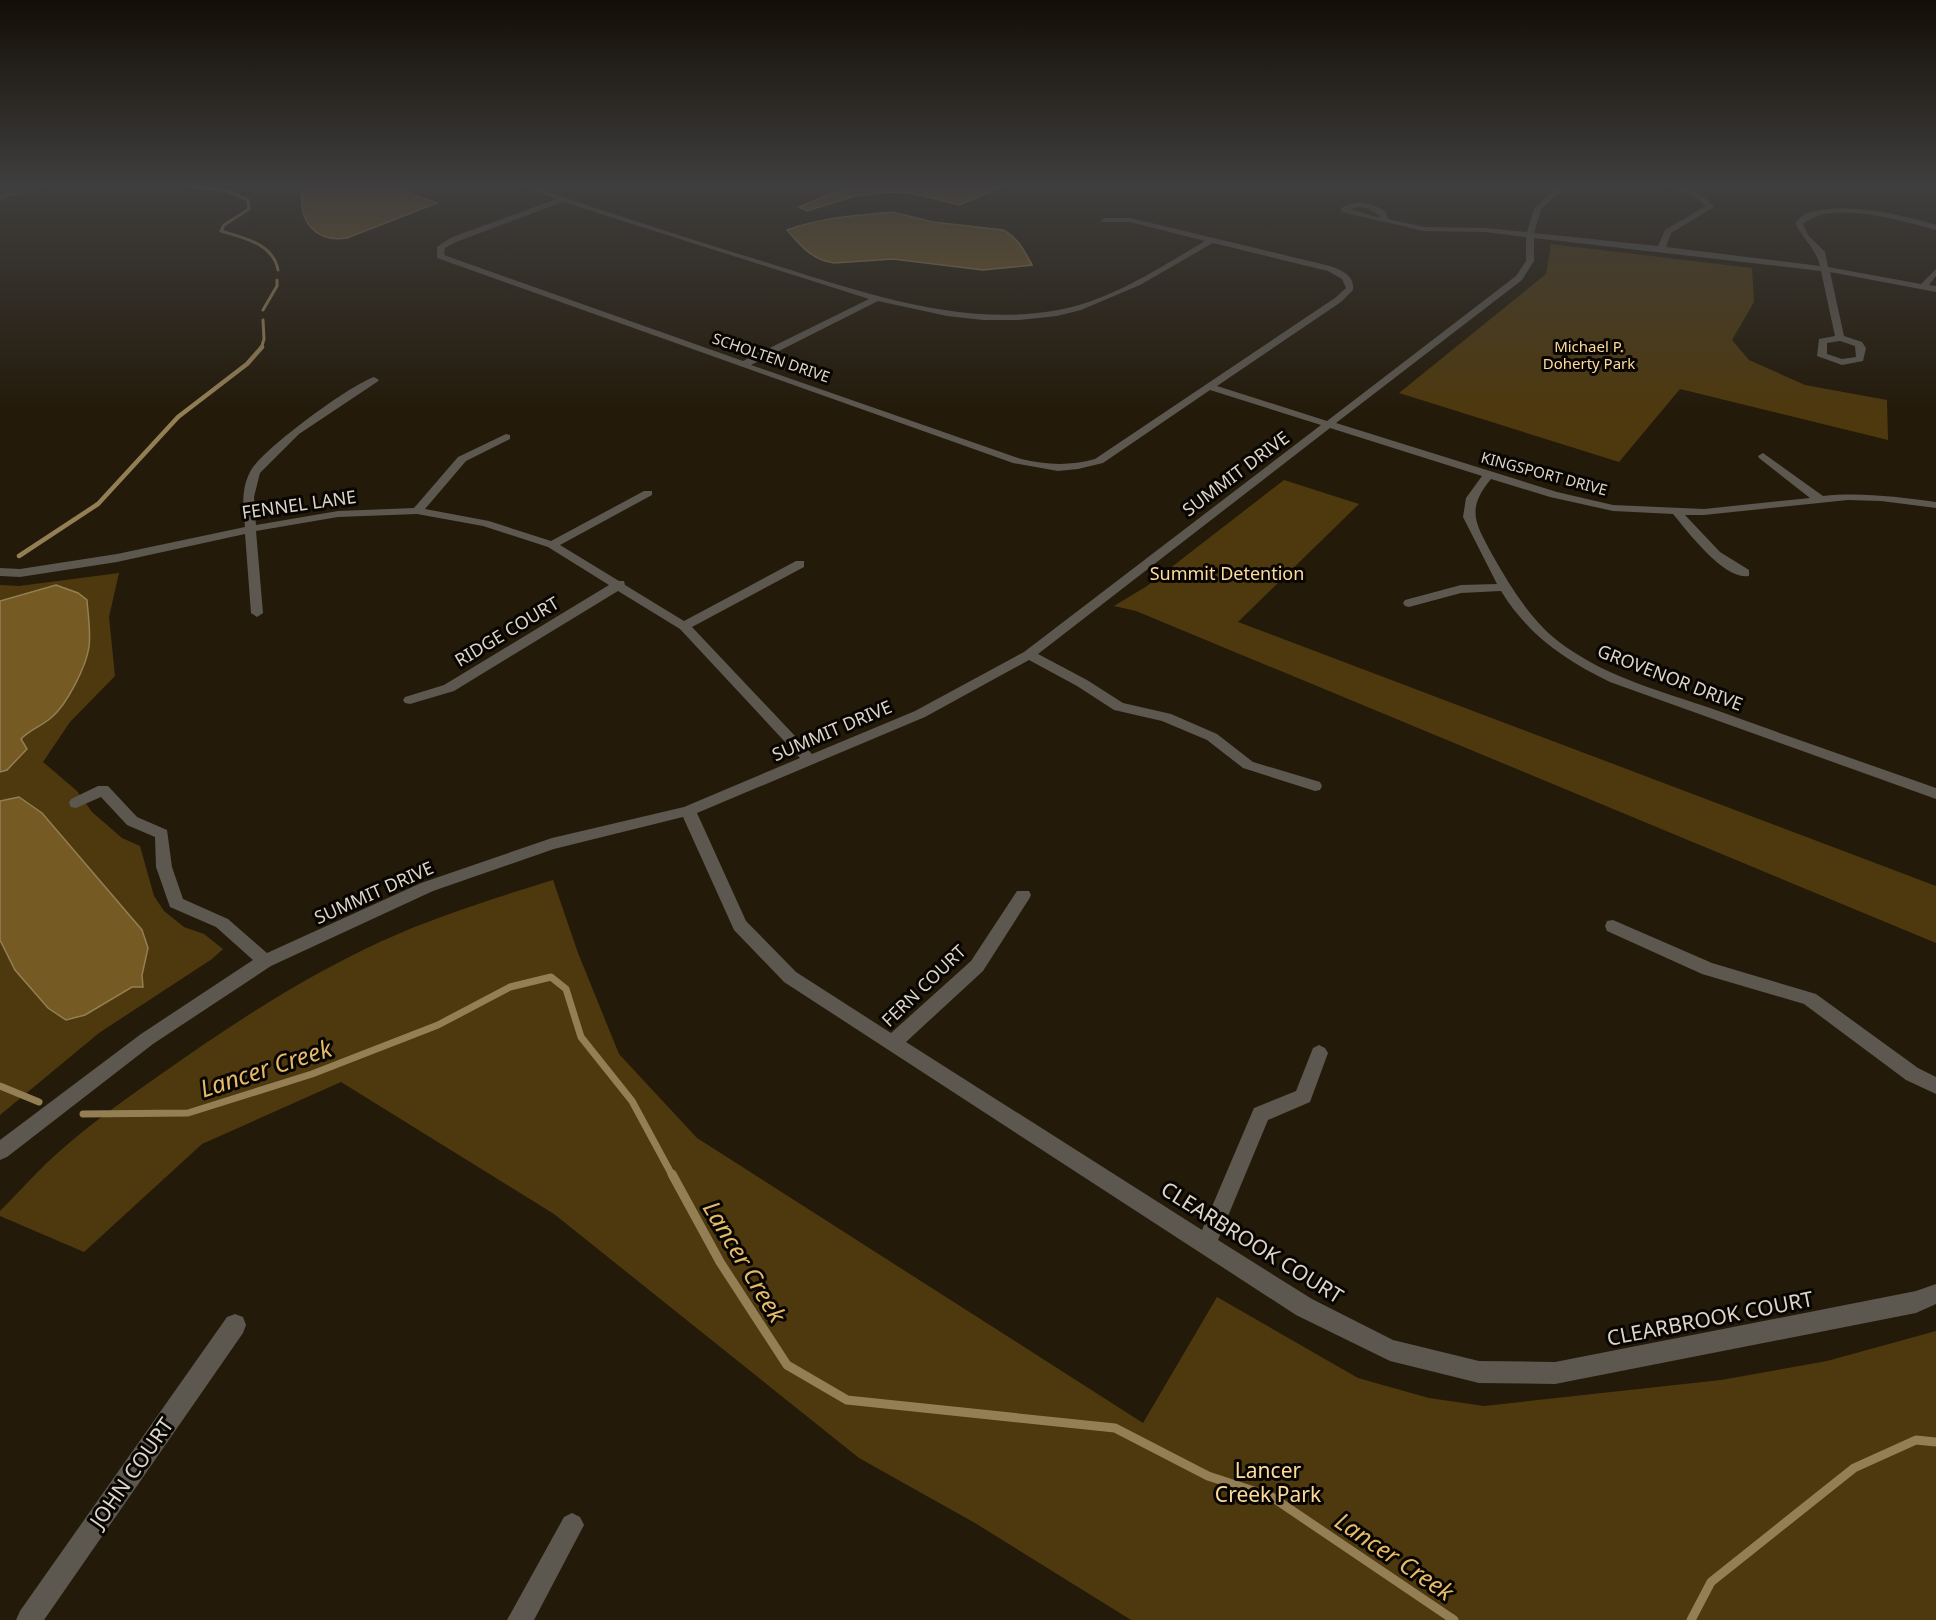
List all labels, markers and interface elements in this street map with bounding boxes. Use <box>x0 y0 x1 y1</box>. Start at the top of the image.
street label: SCHOLTEN DRIVE <box>710 328 833 386</box>
park label: Michael P. Doherty Park <box>1543 336 1635 373</box>
street label: SUMMIT DRIVE <box>1177 425 1294 521</box>
street label: KINGSPORT DRIVE <box>1479 447 1610 500</box>
street label: FENNEL LANE <box>240 484 358 524</box>
park label: Summit Detention <box>1150 561 1304 585</box>
street label: RIDGE COURT <box>450 591 563 672</box>
street label: GROVENOR DRIVE <box>1594 638 1746 716</box>
street label: SUMMIT DRIVE <box>768 694 895 766</box>
street label: SUMMIT DRIVE <box>310 855 437 929</box>
street label: FERN COURT <box>876 939 971 1032</box>
water label: Lancer Creek <box>195 1030 337 1104</box>
street label: CLEARBROOK COURT <box>1156 1175 1349 1310</box>
water label: Lancer Creek <box>696 1194 795 1329</box>
street label: CLEARBROOK COURT <box>1604 1284 1816 1352</box>
street label: JOHN COURT <box>82 1412 180 1535</box>
park label: Lancer Creek Park <box>1215 1456 1322 1508</box>
water label: Lancer Creek <box>1329 1504 1462 1608</box>

